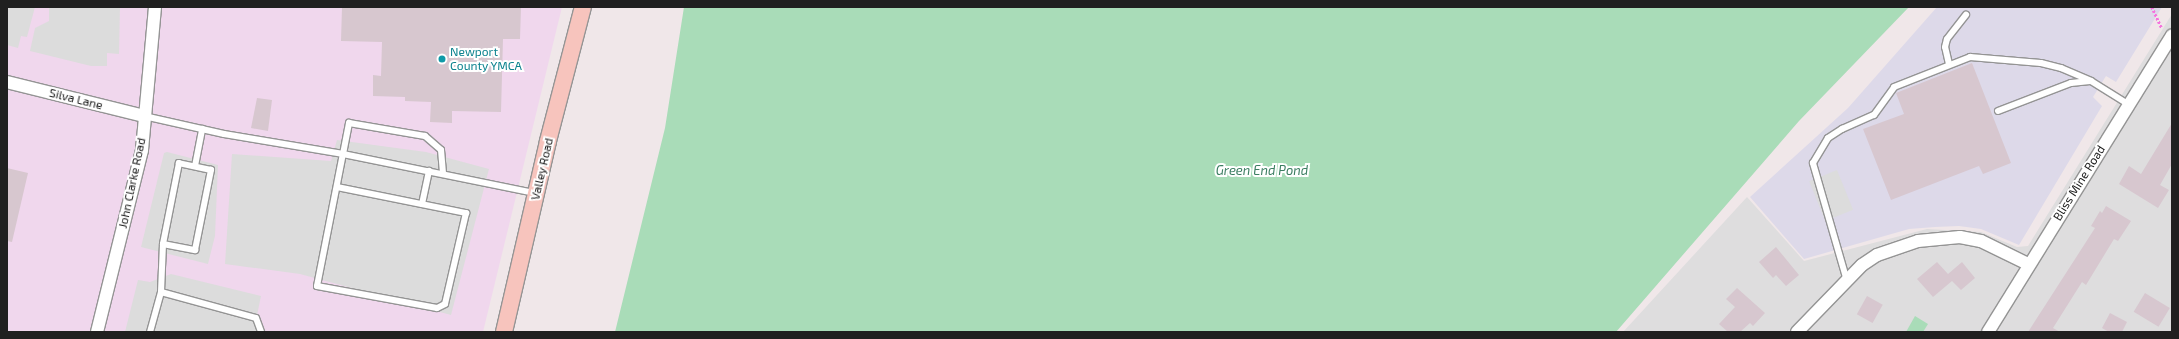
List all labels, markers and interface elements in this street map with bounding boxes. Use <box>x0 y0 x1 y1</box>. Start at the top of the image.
place label: Newport County YMCA <box>450 45 523 73</box>
marker: Newport County YMCA <box>437 54 447 64</box>
street label: Silva Lane <box>48 85 104 113</box>
street label: Valley Road <box>528 136 556 202</box>
street label: John Clarke Road <box>115 137 149 229</box>
street label: Bliss Mine Road <box>2050 143 2108 223</box>
water label: Green End Pond <box>1216 162 1308 178</box>

